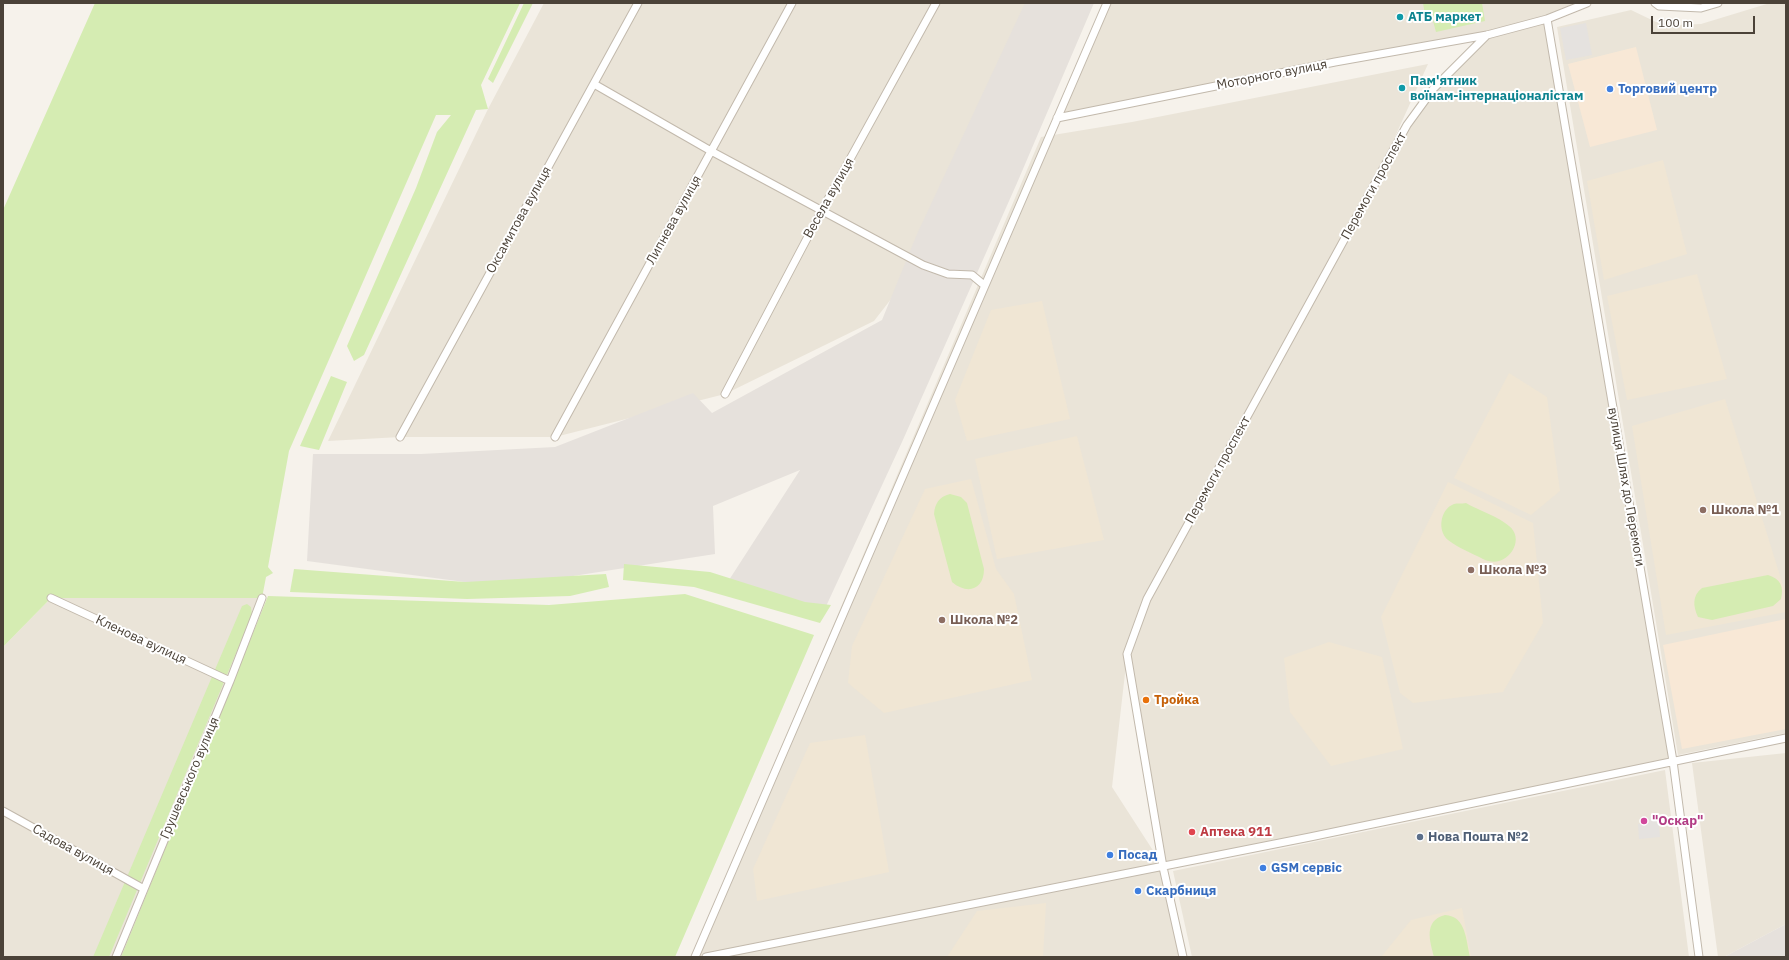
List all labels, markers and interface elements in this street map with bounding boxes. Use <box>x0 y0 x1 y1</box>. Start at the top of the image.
scale bar <box>1653 8 1757 34</box>
place label: АТБ маркет <box>1408 9 1481 25</box>
marker: АТБ маркет <box>1395 12 1405 22</box>
text: 100 m <box>1658 15 1693 30</box>
street label: Моторного вулиця <box>1215 57 1329 93</box>
place label: Пам'ятник воїнам-інтернаціоналістам <box>1410 73 1583 104</box>
place label: Торговий центр <box>1618 81 1717 97</box>
marker: Пам'ятник воїнам-інтернаціоналістам <box>1397 83 1407 93</box>
marker: Торговий центр <box>1605 84 1615 94</box>
street label: Перемоги проспект <box>1338 130 1410 242</box>
street label: Весела вулиця <box>800 155 858 241</box>
street label: Оксамитова вулиця <box>483 164 555 276</box>
street label: Липнева вулиця <box>643 173 705 267</box>
street label: вулиця Шлях до Перемоги <box>1604 406 1648 568</box>
street label: Перемоги проспект <box>1182 414 1254 526</box>
place label: Школа №1 <box>1711 502 1779 518</box>
marker: Школа №1 <box>1698 505 1708 515</box>
place label: Школа №3 <box>1479 562 1547 578</box>
marker: Школа №3 <box>1466 565 1476 575</box>
street label: Кленова вулиця <box>93 612 189 668</box>
place label: Школа №2 <box>950 612 1018 628</box>
marker: Школа №2 <box>937 615 947 625</box>
place label: Тройка <box>1154 692 1199 708</box>
marker: Тройка <box>1141 695 1151 705</box>
street label: Грушевського вулиця <box>157 715 223 841</box>
place label: "Оскар" <box>1652 813 1703 829</box>
marker: "Оскар" <box>1639 816 1649 826</box>
street label: Садова вулиця <box>30 821 116 879</box>
place label: Аптека 911 <box>1200 824 1272 840</box>
marker: Аптека 911 <box>1187 827 1197 837</box>
place label: Нова Пошта №2 <box>1428 829 1529 845</box>
marker: Нова Пошта №2 <box>1415 832 1425 842</box>
place label: Посад <box>1118 847 1157 863</box>
marker: Посад <box>1105 850 1115 860</box>
place label: GSM сервіс <box>1271 860 1342 876</box>
marker: GSM сервіс <box>1258 863 1268 873</box>
place label: Скарбниця <box>1146 883 1216 899</box>
marker: Скарбниця <box>1133 886 1143 896</box>

